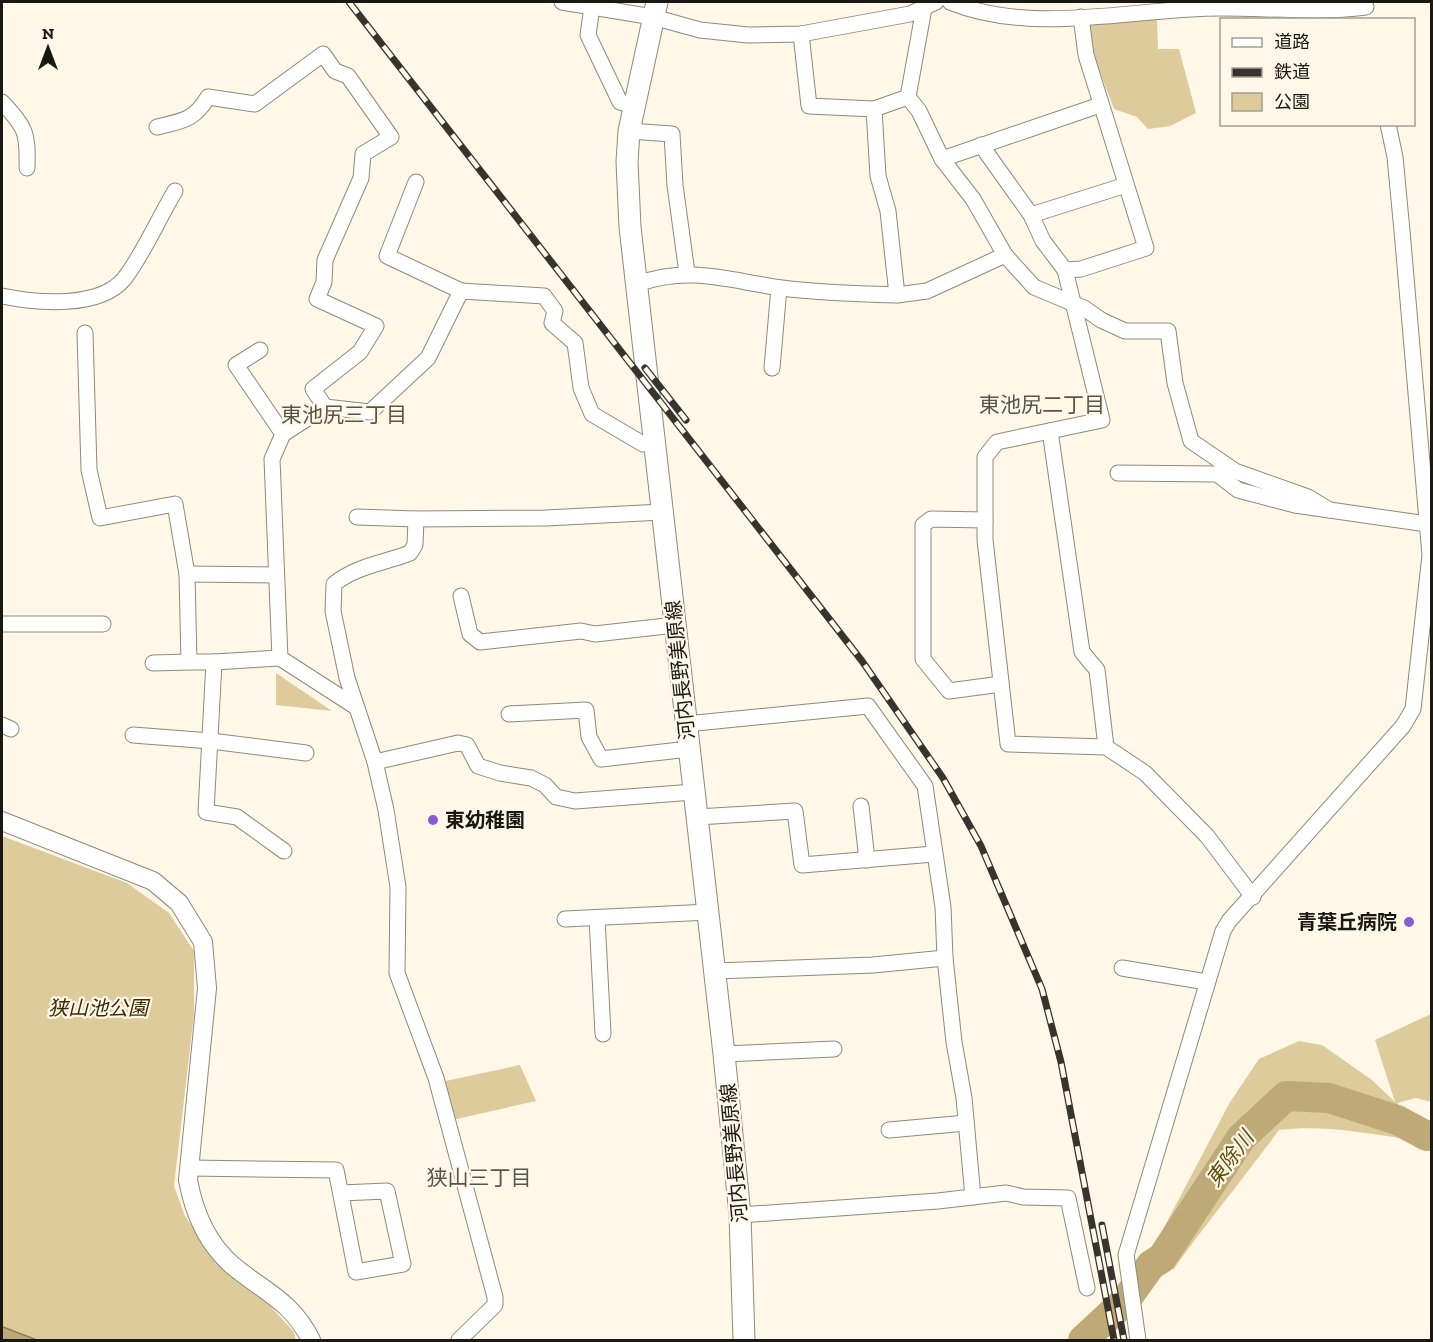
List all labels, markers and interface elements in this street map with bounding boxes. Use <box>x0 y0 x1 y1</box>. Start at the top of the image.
north arrow <box>18 18 78 78</box>
legend <box>1220 18 1415 126</box>
text: N <box>42 24 54 43</box>
text: 道路 <box>1274 31 1310 53</box>
text: 鉄道 <box>1274 61 1310 83</box>
text: 公園 <box>1274 91 1310 113</box>
district label: 東池尻二丁目 <box>979 392 1105 417</box>
district label: 東池尻三丁目 <box>281 402 407 427</box>
street label: 河内長野美原線 <box>661 599 699 741</box>
place label: 東幼稚園 <box>445 808 525 832</box>
marker: 東幼稚園 <box>426 813 440 827</box>
place label: 青葉丘病院 <box>1297 910 1397 934</box>
marker: 青葉丘病院 <box>1402 915 1416 929</box>
park label: 狭山池公園 <box>48 996 151 1020</box>
street label: 河内長野美原線 <box>716 1082 752 1224</box>
water label: 東除川 <box>1201 1124 1260 1191</box>
district label: 狭山三丁目 <box>427 1165 532 1190</box>

